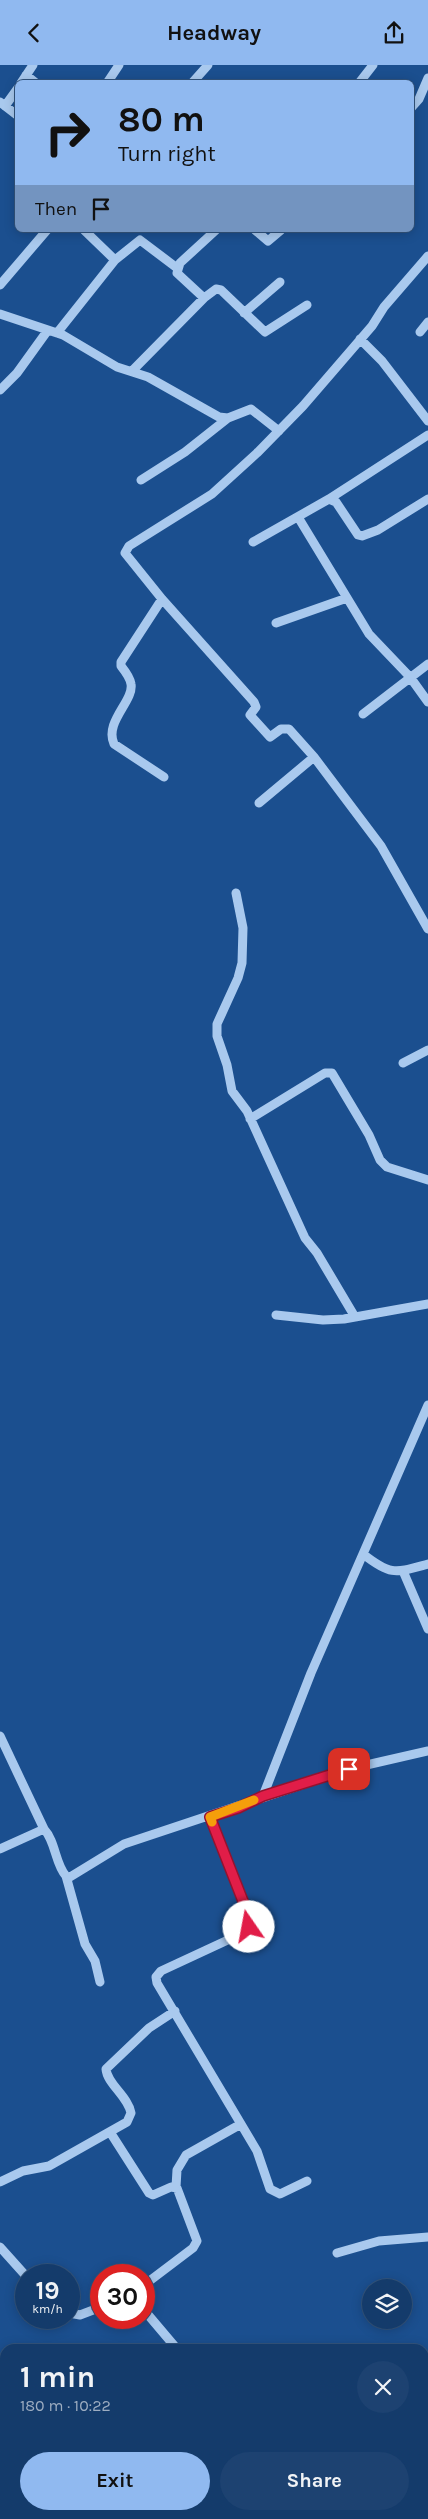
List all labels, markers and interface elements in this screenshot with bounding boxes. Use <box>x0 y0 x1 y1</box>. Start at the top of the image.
icon: back <box>20 19 48 47</box>
icon: share <box>380 19 408 47</box>
text: Headway <box>167 20 261 46</box>
text: 80 m <box>118 99 205 140</box>
icon: right <box>35 100 100 165</box>
text: Turn right <box>118 141 216 167</box>
icon: arrive <box>87 195 115 223</box>
text: Then <box>35 198 77 220</box>
pin <box>328 1748 370 1790</box>
icon: arrive <box>335 1755 363 1783</box>
position arrow <box>222 1900 274 1952</box>
speed limit sign: 30 <box>90 2264 155 2329</box>
text: 19 <box>35 2276 60 2305</box>
map controls <box>362 2279 412 2329</box>
button: layers <box>362 2279 412 2329</box>
text: km/h <box>32 2302 63 2316</box>
text: 1 min <box>20 2359 95 2395</box>
button: close <box>357 2361 409 2413</box>
text: 180 m · 10:22 <box>20 2396 111 2415</box>
button: Exit <box>20 2452 210 2510</box>
button: Share <box>220 2452 409 2510</box>

